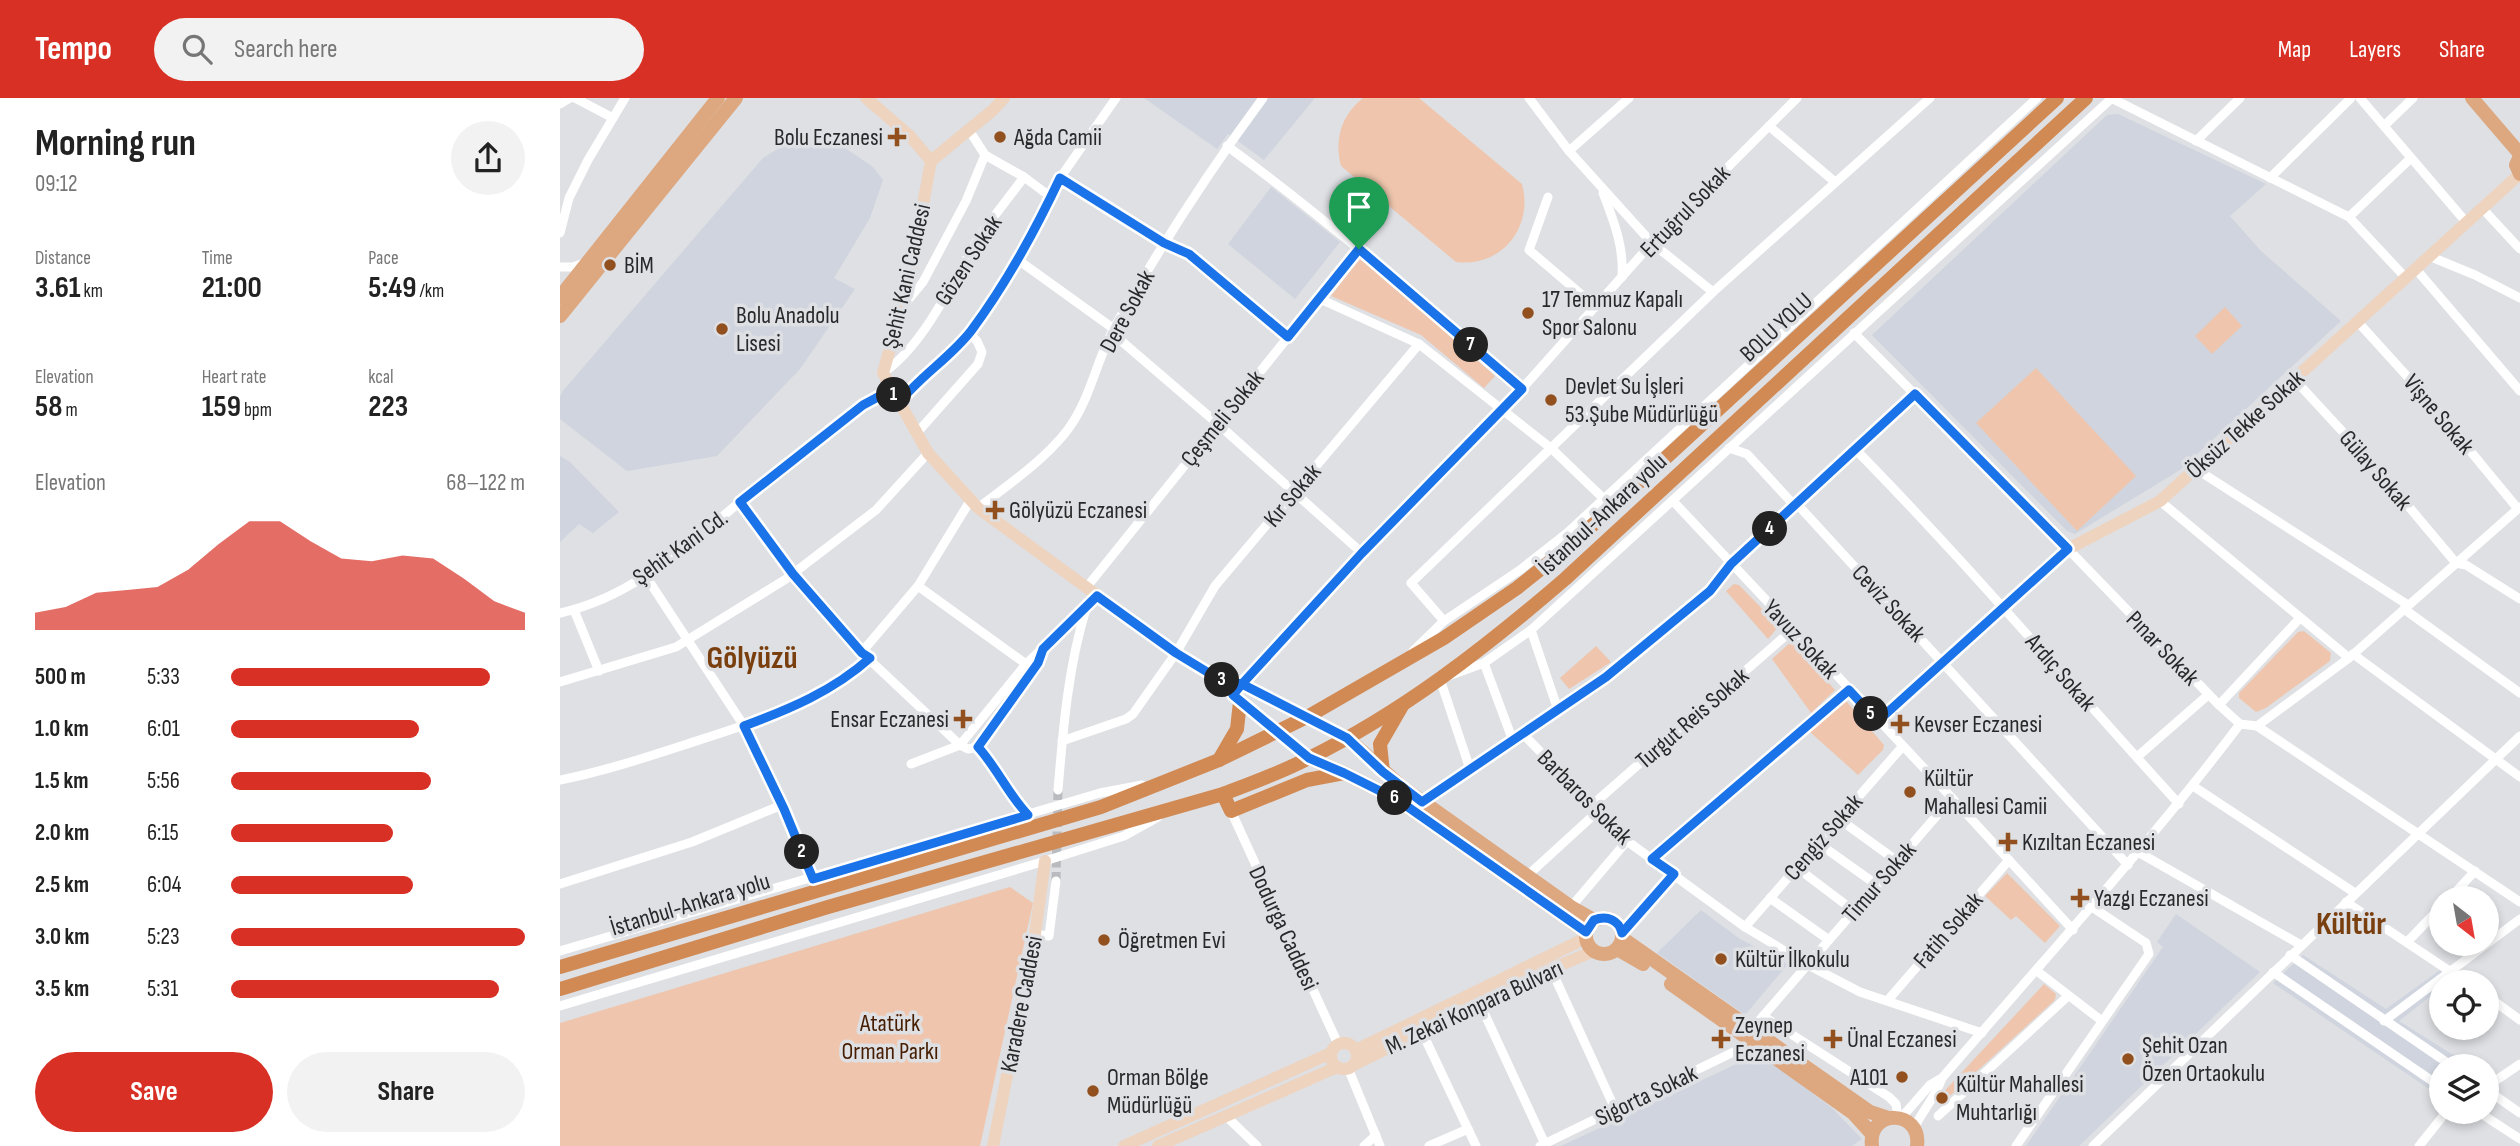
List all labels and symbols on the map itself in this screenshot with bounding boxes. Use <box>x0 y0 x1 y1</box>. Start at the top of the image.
place label: Bolu Eczanesi <box>774 123 883 152</box>
place label: Ağda Camii <box>1013 123 1102 152</box>
marker: Bolu Eczanesi <box>889 129 905 145</box>
marker: Ağda Camii <box>992 129 1008 145</box>
street label: Ertuğrul Sokak <box>1634 159 1736 264</box>
pin <box>1329 177 1389 249</box>
street label: Şehit Kani Caddesi <box>876 201 937 351</box>
street label: Gözen Sokak <box>929 210 1008 311</box>
place label: BİM <box>624 251 654 280</box>
marker: BİM <box>602 257 618 273</box>
street label: Dere Sokak <box>1094 265 1161 357</box>
place label: 17 Temmuz Kapalı Spor Salonu <box>1542 285 1683 342</box>
street label: BOLU YOLU <box>1734 287 1819 368</box>
place label: Bolu Anadolu Lisesi <box>736 301 840 358</box>
marker: 17 Temmuz Kapalı Spor Salonu <box>1520 305 1536 321</box>
marker: Bolu Anadolu Lisesi <box>714 321 730 337</box>
pin: 7 <box>1454 328 1488 362</box>
street label: Çeşmeli Sokak <box>1175 364 1270 472</box>
street label: Öksüz Tekke Sokak <box>2180 364 2310 485</box>
street label: Vişne Sokak <box>2397 368 2480 460</box>
place label: Devlet Su İşleri 53.Şube Müdürlüğü <box>1565 372 1718 429</box>
pin: 1 <box>876 378 912 412</box>
marker: Devlet Su İşleri 53.Şube Müdürlüğü <box>1543 392 1559 408</box>
street label: Gülay Sokak <box>2333 424 2418 516</box>
street label: İstanbul-Ankara yolu <box>1532 447 1673 581</box>
street label: Kır Sokak <box>1258 458 1327 533</box>
place label: Gölyüzü Eczanesi <box>1009 496 1147 525</box>
marker: Gölyüzü Eczanesi <box>987 502 1003 518</box>
street label: Şehit Kani Cd. <box>627 503 733 592</box>
pin: 4 <box>1752 512 1788 546</box>
street label: Ceviz Sokak <box>1846 559 1932 648</box>
street label: Yavuz Sokak <box>1757 594 1845 685</box>
street label: Pınar Sokak <box>2120 605 2205 692</box>
street label: Ardıç Sokak <box>2019 627 2102 717</box>
district label: Gölyüzü <box>707 639 797 678</box>
street label: Turgut Reis Sokak <box>1630 661 1755 775</box>
pin: 3 <box>1204 662 1240 698</box>
pin: 5 <box>1854 696 1888 732</box>
place label: Ensar Eczanesi <box>830 705 949 734</box>
place label: Kevser Eczanesi <box>1914 710 2042 739</box>
marker: Ensar Eczanesi <box>955 711 971 727</box>
marker: Kevser Eczanesi <box>1892 716 1908 732</box>
street label: Barbaros Sokak <box>1531 744 1638 851</box>
place label: Kültür Mahallesi Camii <box>1924 764 2047 821</box>
pin: 6 <box>1378 780 1412 816</box>
marker: Kültür Mahallesi Camii <box>1902 784 1918 800</box>
street label: Cengiz Sokak <box>1778 788 1869 887</box>
place label: Kızıltan Eczanesi <box>2022 828 2155 857</box>
pin: 2 <box>784 834 820 870</box>
marker: Kızıltan Eczanesi <box>2000 834 2016 850</box>
street label: Timur Sokak <box>1836 836 1923 929</box>
street label: Dodurga Caddesi <box>1242 862 1325 995</box>
street label: İstanbul-Ankara yolu <box>607 866 774 943</box>
place label: Yazgı Eczanesi <box>2094 884 2209 913</box>
street label: Fatih Sokak <box>1907 886 1989 974</box>
north arrow <box>2429 886 2499 956</box>
marker: Yazgı Eczanesi <box>2072 890 2088 906</box>
district label: Kültür <box>2316 905 2386 944</box>
place label: Öğretmen Evi <box>1118 926 1226 955</box>
marker: Öğretmen Evi <box>1096 932 1112 948</box>
street label: Karadere Caddesi <box>994 933 1049 1075</box>
place label: Kültür İlkokulu <box>1735 945 1850 974</box>
marker: Kültür İlkokulu <box>1713 951 1729 967</box>
street label: M. Zekai Konpara Bulvarı <box>1381 954 1568 1061</box>
park label: Atatürk Orman Parkı <box>841 1009 939 1066</box>
place label: Zeynep Eczanesi <box>1735 1011 1805 1068</box>
place label: Ünal Eczanesi <box>1847 1025 1957 1054</box>
marker: Zeynep Eczanesi <box>1713 1031 1729 1047</box>
marker: Ünal Eczanesi <box>1825 1031 1841 1047</box>
place label: Şehit Ozan Özen Ortaokulu <box>2142 1031 2265 1088</box>
marker: Şehit Ozan Özen Ortaokulu <box>2120 1051 2136 1067</box>
street label: Sigorta Sokak <box>1591 1058 1702 1132</box>
place label: Orman Bölge Müdürlüğü <box>1107 1063 1209 1120</box>
place label: A101 <box>1849 1063 1889 1092</box>
marker: A101 <box>1894 1069 1910 1085</box>
place label: Kültür Mahallesi Muhtarlığı <box>1956 1070 2084 1127</box>
marker: Orman Bölge Müdürlüğü <box>1085 1083 1101 1099</box>
marker: Kültür Mahallesi Muhtarlığı <box>1934 1090 1950 1106</box>

